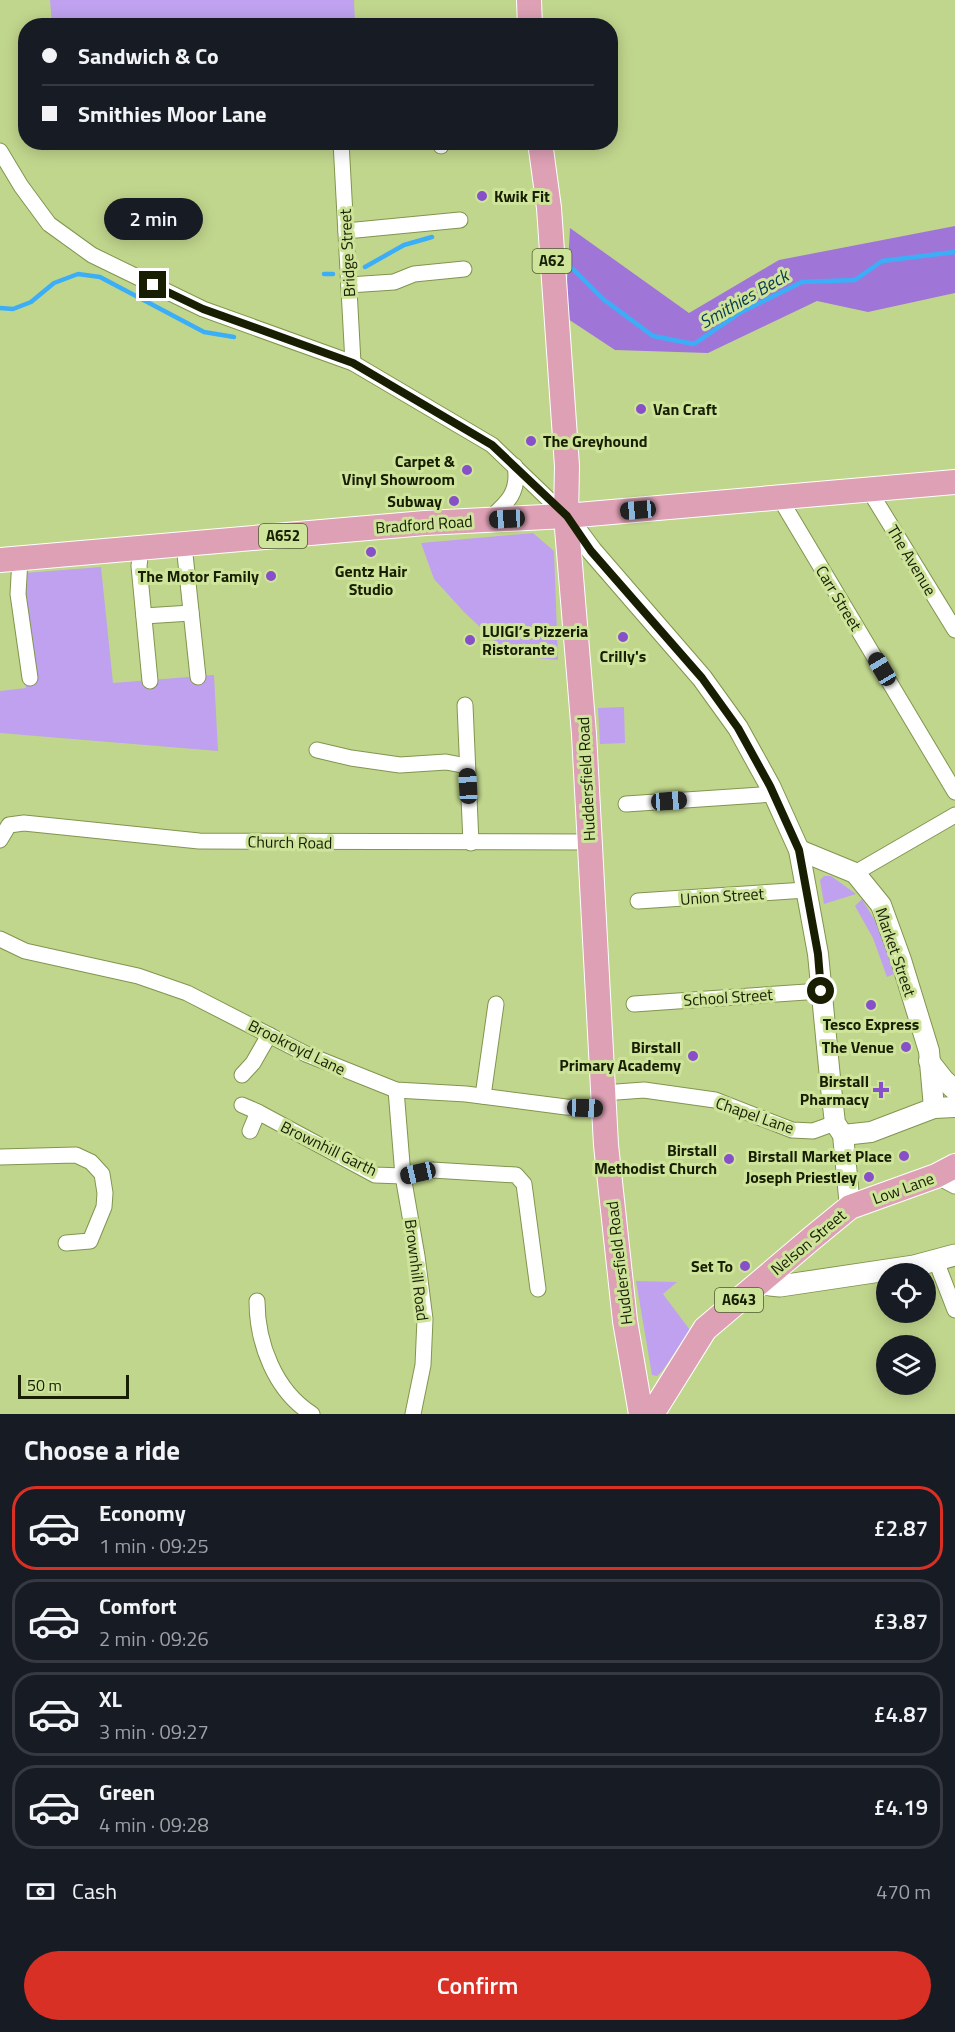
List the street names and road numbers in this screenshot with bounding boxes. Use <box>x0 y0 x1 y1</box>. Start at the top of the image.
street label: Bridge Street <box>333 208 361 298</box>
road number: A62 <box>532 249 572 273</box>
street label: Bradford Road <box>375 509 473 539</box>
street label: The Avenue <box>881 520 943 600</box>
road number: A652 <box>259 524 307 548</box>
street label: Carr Street <box>810 561 868 636</box>
street label: Huddersfield Road <box>571 716 601 842</box>
street label: Church Road <box>247 829 333 855</box>
street label: Union Street <box>679 881 765 911</box>
street label: Market Street <box>870 904 923 1000</box>
street label: School Street <box>682 982 774 1012</box>
street label: Brookroyd Lane <box>244 1013 350 1081</box>
street label: Chapel Lane <box>713 1090 797 1140</box>
street label: Brownhill Garth <box>277 1114 381 1182</box>
street label: Low Lane <box>869 1166 937 1210</box>
street label: Huddersfield Road <box>600 1200 638 1326</box>
street label: Nelson Street <box>765 1203 851 1281</box>
street label: Brownhill Road <box>399 1218 435 1322</box>
road number: A643 <box>715 1288 763 1312</box>

